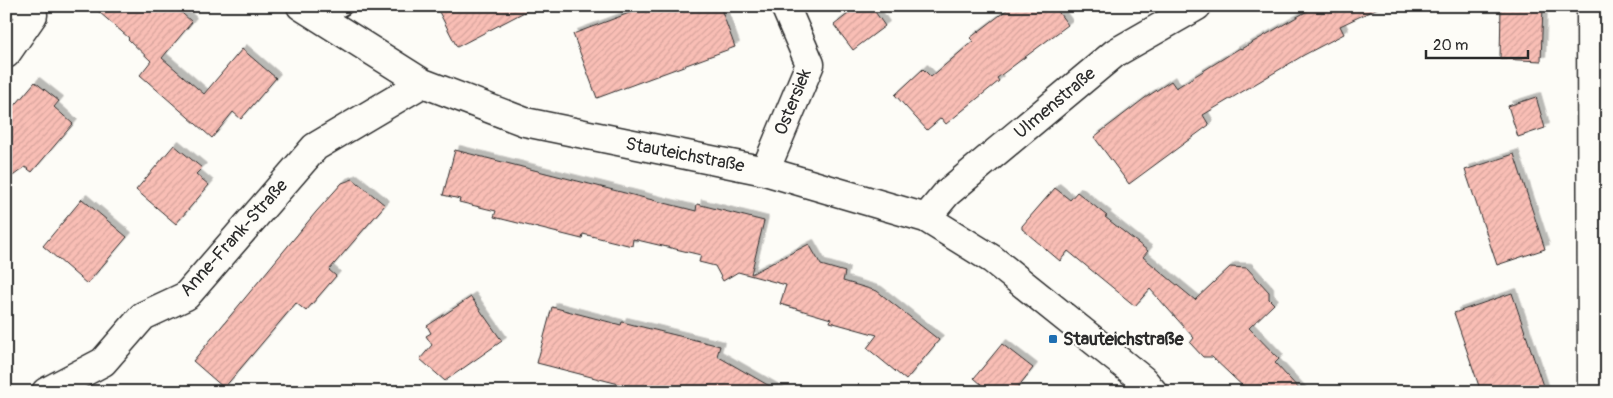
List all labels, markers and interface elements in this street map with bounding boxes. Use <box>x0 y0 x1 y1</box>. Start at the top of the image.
scale bar <box>1426 28 1528 60</box>
text: 20 m <box>1433 36 1468 55</box>
street label: Ulmenstraße <box>1010 62 1101 144</box>
street label: Ostersiek <box>769 65 817 139</box>
street label: Stauteichstraße <box>624 132 746 178</box>
street label: Anne-Frank-Straße <box>175 174 293 302</box>
place label: Stauteichstraße <box>1063 328 1185 351</box>
marker: Stauteichstraße <box>1047 333 1059 345</box>

